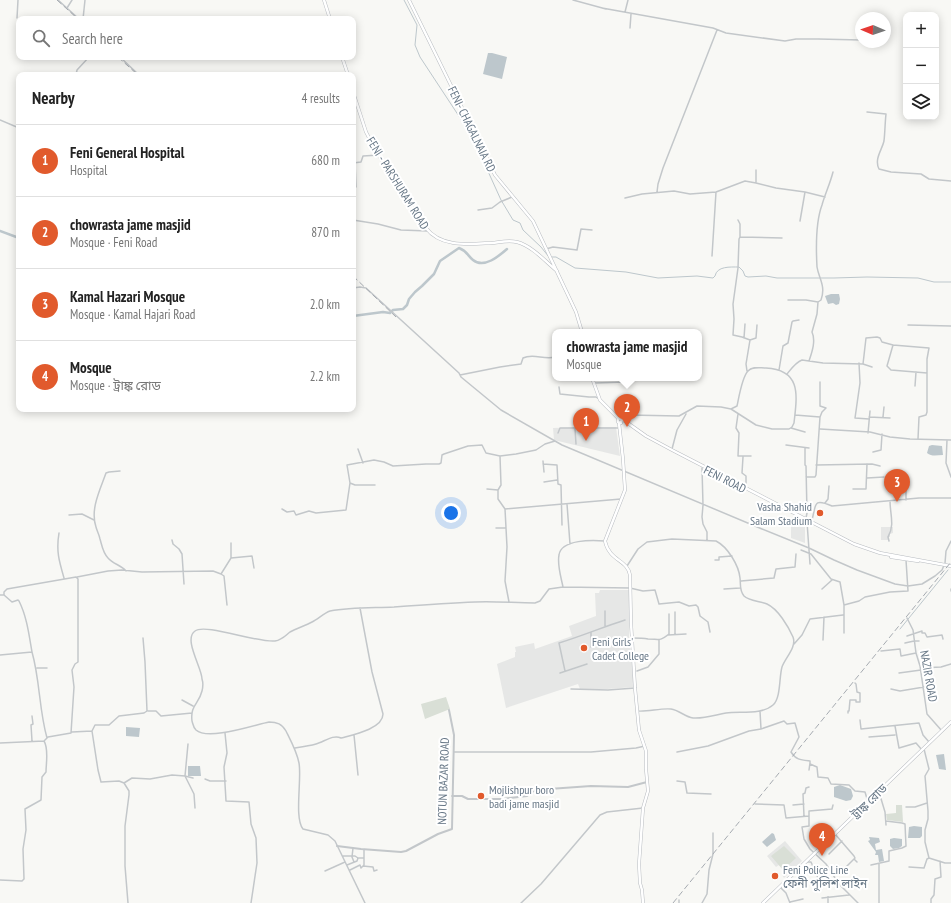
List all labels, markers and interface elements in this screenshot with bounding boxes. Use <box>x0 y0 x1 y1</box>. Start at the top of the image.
north arrow <box>855 12 891 48</box>
map controls <box>903 12 939 120</box>
button: + <box>903 12 939 48</box>
search box <box>16 16 356 60</box>
icon: search <box>30 27 52 49</box>
text: Search here <box>62 29 123 48</box>
button: − <box>903 48 939 84</box>
street label: FENI- CHAGALNAIA RD <box>445 84 499 174</box>
button: layers <box>903 84 939 120</box>
text: Nearby <box>32 87 75 109</box>
text: 4 results <box>301 90 340 107</box>
street label: FENI - PARSHURAM ROAD <box>364 134 432 232</box>
text: Feni General Hospital <box>70 143 184 162</box>
text: 1 <box>42 152 48 169</box>
text: 680 m <box>311 152 340 169</box>
text: Hospital <box>70 162 107 179</box>
text: chowrasta jame masjid <box>70 215 191 234</box>
text: 2 <box>42 224 48 241</box>
text: 870 m <box>311 224 340 241</box>
text: Mosque · Feni Road <box>70 234 157 251</box>
text: Kamal Hazari Mosque <box>70 287 185 306</box>
text: 3 <box>42 296 48 313</box>
text: 2.0 km <box>310 296 340 313</box>
text: Mosque · Kamal Hajari Road <box>70 306 195 323</box>
popup <box>552 329 702 381</box>
text: chowrasta jame masjid <box>567 337 687 356</box>
text: Mosque <box>567 356 602 373</box>
text: Mosque <box>70 358 112 377</box>
text: 4 <box>42 368 48 385</box>
text: 2.2 km <box>310 368 340 385</box>
text: Mosque · ট্রাঙ্ক রোড <box>70 377 161 394</box>
pin: 2 <box>614 394 640 427</box>
pin: 1 <box>573 408 599 441</box>
street label: FENI ROAD <box>701 462 749 496</box>
pin: 3 <box>884 469 910 502</box>
place label: Vasha Shahid Salam Stadium <box>750 499 812 528</box>
your location <box>441 503 461 523</box>
marker: Vasha Shahid Salam Stadium <box>815 508 825 518</box>
place label: Feni Girls' Cadet College <box>592 634 649 663</box>
marker: Feni Girls' Cadet College <box>579 643 589 653</box>
street label: NAZIR ROAD <box>917 649 941 703</box>
street label: NOTUN BAZAR ROAD <box>434 737 452 825</box>
street label: ট্রাঙ্ক রোড <box>847 780 890 822</box>
place label: Mojlishpur boro badi jame masjid <box>489 782 559 811</box>
marker: Mojlishpur boro badi jame masjid <box>476 791 486 801</box>
pin: 4 <box>809 823 835 856</box>
place label: Feni Police Line ফেনী পুলিশ লাইন <box>783 862 868 892</box>
marker: Feni Police Line ফেনী পুলিশ লাইন <box>770 871 780 881</box>

